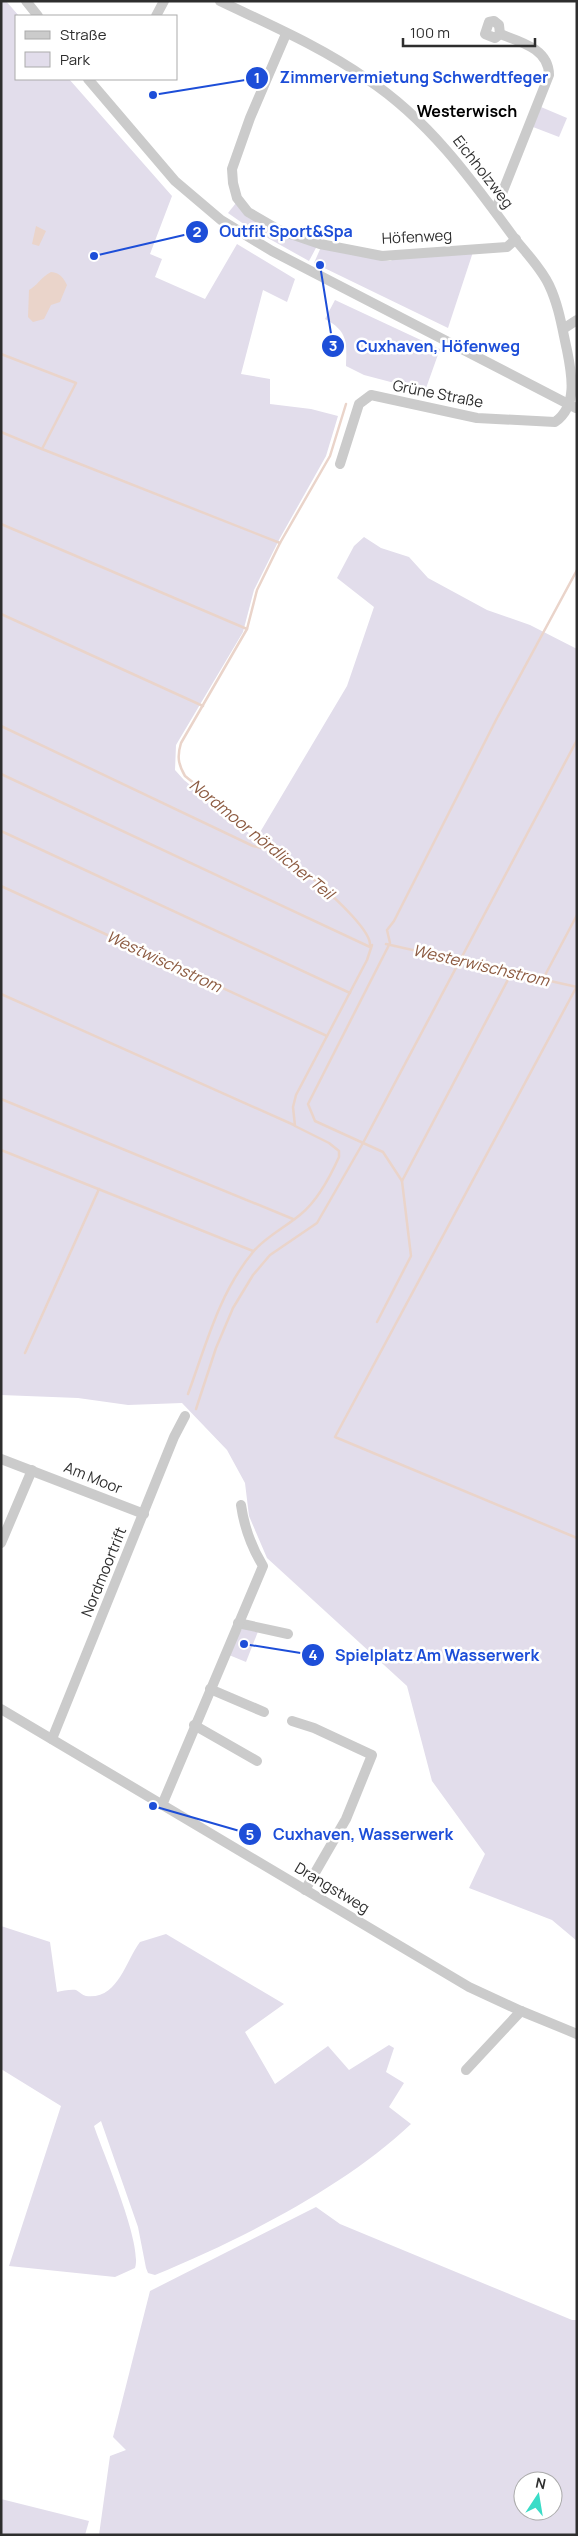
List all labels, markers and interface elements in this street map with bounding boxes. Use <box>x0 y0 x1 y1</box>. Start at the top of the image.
legend <box>15 15 178 80</box>
scale bar <box>403 15 536 47</box>
text: 100 m <box>410 22 450 43</box>
text: Straße <box>60 24 107 45</box>
text: Park <box>60 49 90 70</box>
callout: Zimmervermietung Schwerdtfeger <box>244 62 558 93</box>
text: Zimmervermietung Schwerdtfeger <box>280 66 548 88</box>
text: 1 <box>254 67 260 88</box>
district label: Westerwisch <box>417 100 517 122</box>
street label: Eichholzweg <box>448 131 519 213</box>
callout: Outfit Sport&Spa <box>184 216 363 247</box>
text: Outfit Sport&Spa <box>219 220 353 242</box>
text: 2 <box>193 221 202 242</box>
street label: Höfenweg <box>381 224 453 249</box>
callout: Cuxhaven, Höfenweg <box>321 331 530 362</box>
text: 3 <box>329 335 337 356</box>
text: Cuxhaven, Höfenweg <box>356 335 520 357</box>
street label: Grüne Straße <box>391 374 485 413</box>
water label: Nordmoor nördlicher Teil <box>185 774 341 906</box>
water label: Westwischstrom <box>103 925 226 998</box>
water label: Westerwischstrom <box>411 939 553 992</box>
street label: Am Moor <box>61 1456 126 1499</box>
street label: Nordmoortrift <box>76 1524 131 1620</box>
callout: Spielplatz Am Wasserwerk <box>300 1640 549 1671</box>
text: 4 <box>308 1644 318 1665</box>
text: Spielplatz Am Wasserwerk <box>335 1644 539 1666</box>
callout: Cuxhaven, Wasserwerk <box>238 1819 463 1850</box>
text: Cuxhaven, Wasserwerk <box>273 1823 453 1845</box>
text: 5 <box>246 1824 255 1845</box>
street label: Drangstweg <box>291 1857 374 1918</box>
north arrow <box>513 2471 563 2521</box>
text: N <box>534 2472 548 2493</box>

